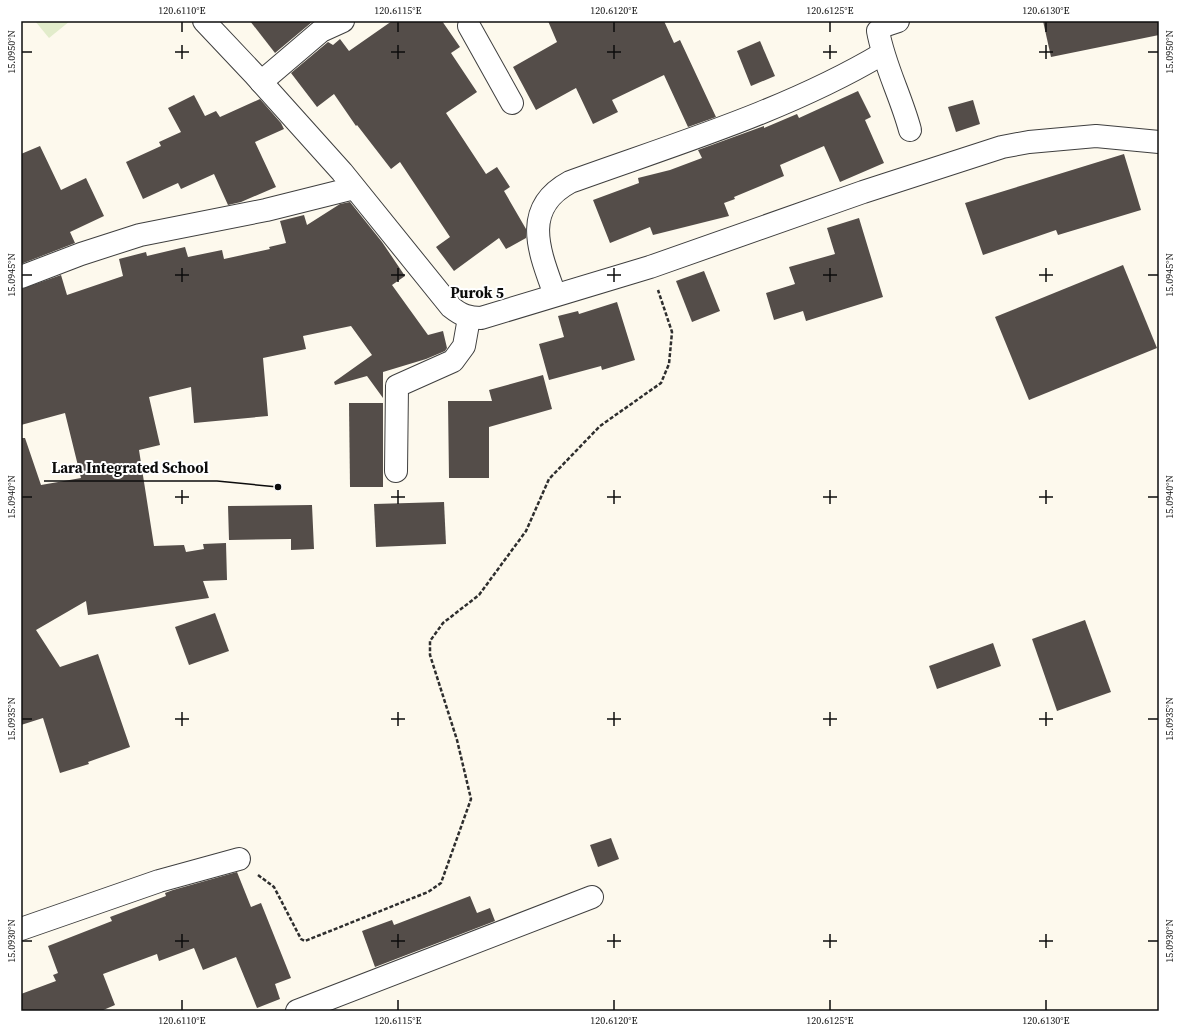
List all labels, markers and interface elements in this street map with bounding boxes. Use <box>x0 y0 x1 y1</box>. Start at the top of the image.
text: 120.6110°E <box>158 4 206 17</box>
text: 120.6115°E <box>374 4 422 17</box>
text: 120.6120°E <box>590 4 638 17</box>
text: 120.6125°E <box>806 4 854 17</box>
text: 120.6130°E <box>1022 4 1070 17</box>
text: 15.0950°N <box>5 30 18 74</box>
text: 15.0950°N <box>1163 30 1176 74</box>
text: 15.0945°N <box>5 253 18 297</box>
text: 15.0945°N <box>1163 253 1176 297</box>
district label: Purok 5 <box>450 282 504 303</box>
callout: Lara Integrated School <box>44 454 217 481</box>
text: Lara Integrated School <box>51 457 209 478</box>
text: 15.0940°N <box>5 475 18 519</box>
text: 15.0940°N <box>1163 475 1176 519</box>
text: 15.0935°N <box>5 697 18 741</box>
text: 15.0935°N <box>1163 697 1176 741</box>
text: 15.0930°N <box>5 919 18 963</box>
text: 15.0930°N <box>1163 919 1176 963</box>
text: 120.6110°E <box>158 1014 206 1027</box>
text: 120.6115°E <box>374 1014 422 1027</box>
text: 120.6120°E <box>590 1014 638 1027</box>
text: 120.6125°E <box>806 1014 854 1027</box>
text: 120.6130°E <box>1022 1014 1070 1027</box>

